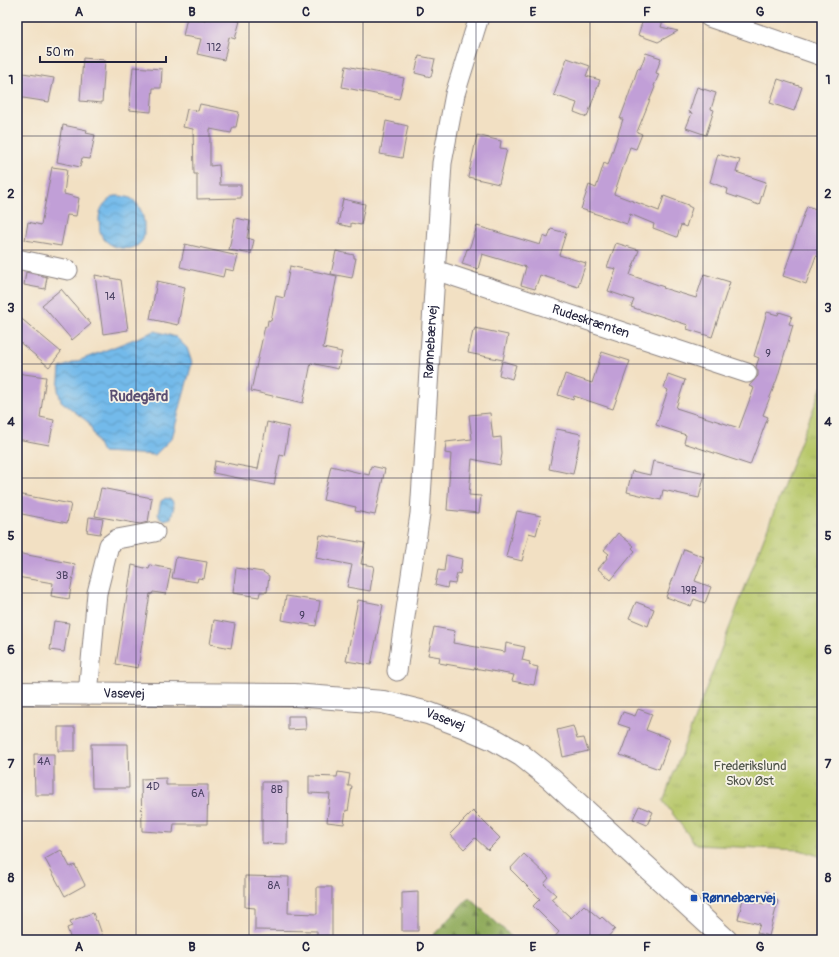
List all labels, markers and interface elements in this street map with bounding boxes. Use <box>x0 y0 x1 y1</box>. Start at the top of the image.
text: A <box>75 4 84 20</box>
text: B <box>188 4 196 20</box>
text: C <box>302 4 310 20</box>
text: D <box>416 4 424 20</box>
text: E <box>530 4 537 20</box>
text: F <box>643 4 651 20</box>
text: G <box>756 4 765 20</box>
scale bar <box>40 38 166 64</box>
house number: 112 <box>207 41 221 54</box>
text: 50 m <box>46 45 74 60</box>
text: 1 <box>8 72 14 88</box>
text: 1 <box>825 72 831 88</box>
text: 2 <box>7 186 15 202</box>
text: 2 <box>824 186 832 202</box>
house number: 14 <box>105 290 116 303</box>
text: 3 <box>7 300 15 316</box>
text: 3 <box>824 300 832 316</box>
street label: Rudeskrænten <box>550 301 632 342</box>
street label: Rønnebærvej <box>420 305 441 379</box>
house number: 9 <box>765 347 771 360</box>
district label: Rudegård <box>110 387 168 406</box>
text: 4 <box>7 414 15 430</box>
text: 4 <box>824 414 832 430</box>
text: 5 <box>7 528 15 544</box>
text: 5 <box>824 528 832 544</box>
house number: 3B <box>56 569 68 582</box>
house number: 19B <box>681 584 697 597</box>
house number: 9 <box>299 609 305 622</box>
text: 6 <box>7 642 15 658</box>
text: 6 <box>824 642 832 658</box>
street label: Vasevej <box>103 686 145 702</box>
street label: Vasevej <box>423 705 467 734</box>
house number: 4A <box>37 755 51 768</box>
text: 7 <box>8 756 15 772</box>
text: 7 <box>825 756 832 772</box>
park label: Frederikslund Skov Øst <box>713 758 787 789</box>
house number: 4D <box>146 780 160 793</box>
house number: 8B <box>271 783 283 796</box>
house number: 6A <box>191 787 205 800</box>
text: 8 <box>8 870 15 886</box>
text: 8 <box>825 870 832 886</box>
house number: 8A <box>268 879 280 892</box>
place label: Rønnebærvej <box>702 890 776 906</box>
marker: Rønnebærvej <box>689 893 699 903</box>
text: A <box>75 939 84 955</box>
text: B <box>188 939 196 955</box>
text: C <box>302 939 310 955</box>
text: D <box>416 939 424 955</box>
text: E <box>530 939 537 955</box>
text: F <box>643 939 651 955</box>
text: G <box>756 939 765 955</box>

